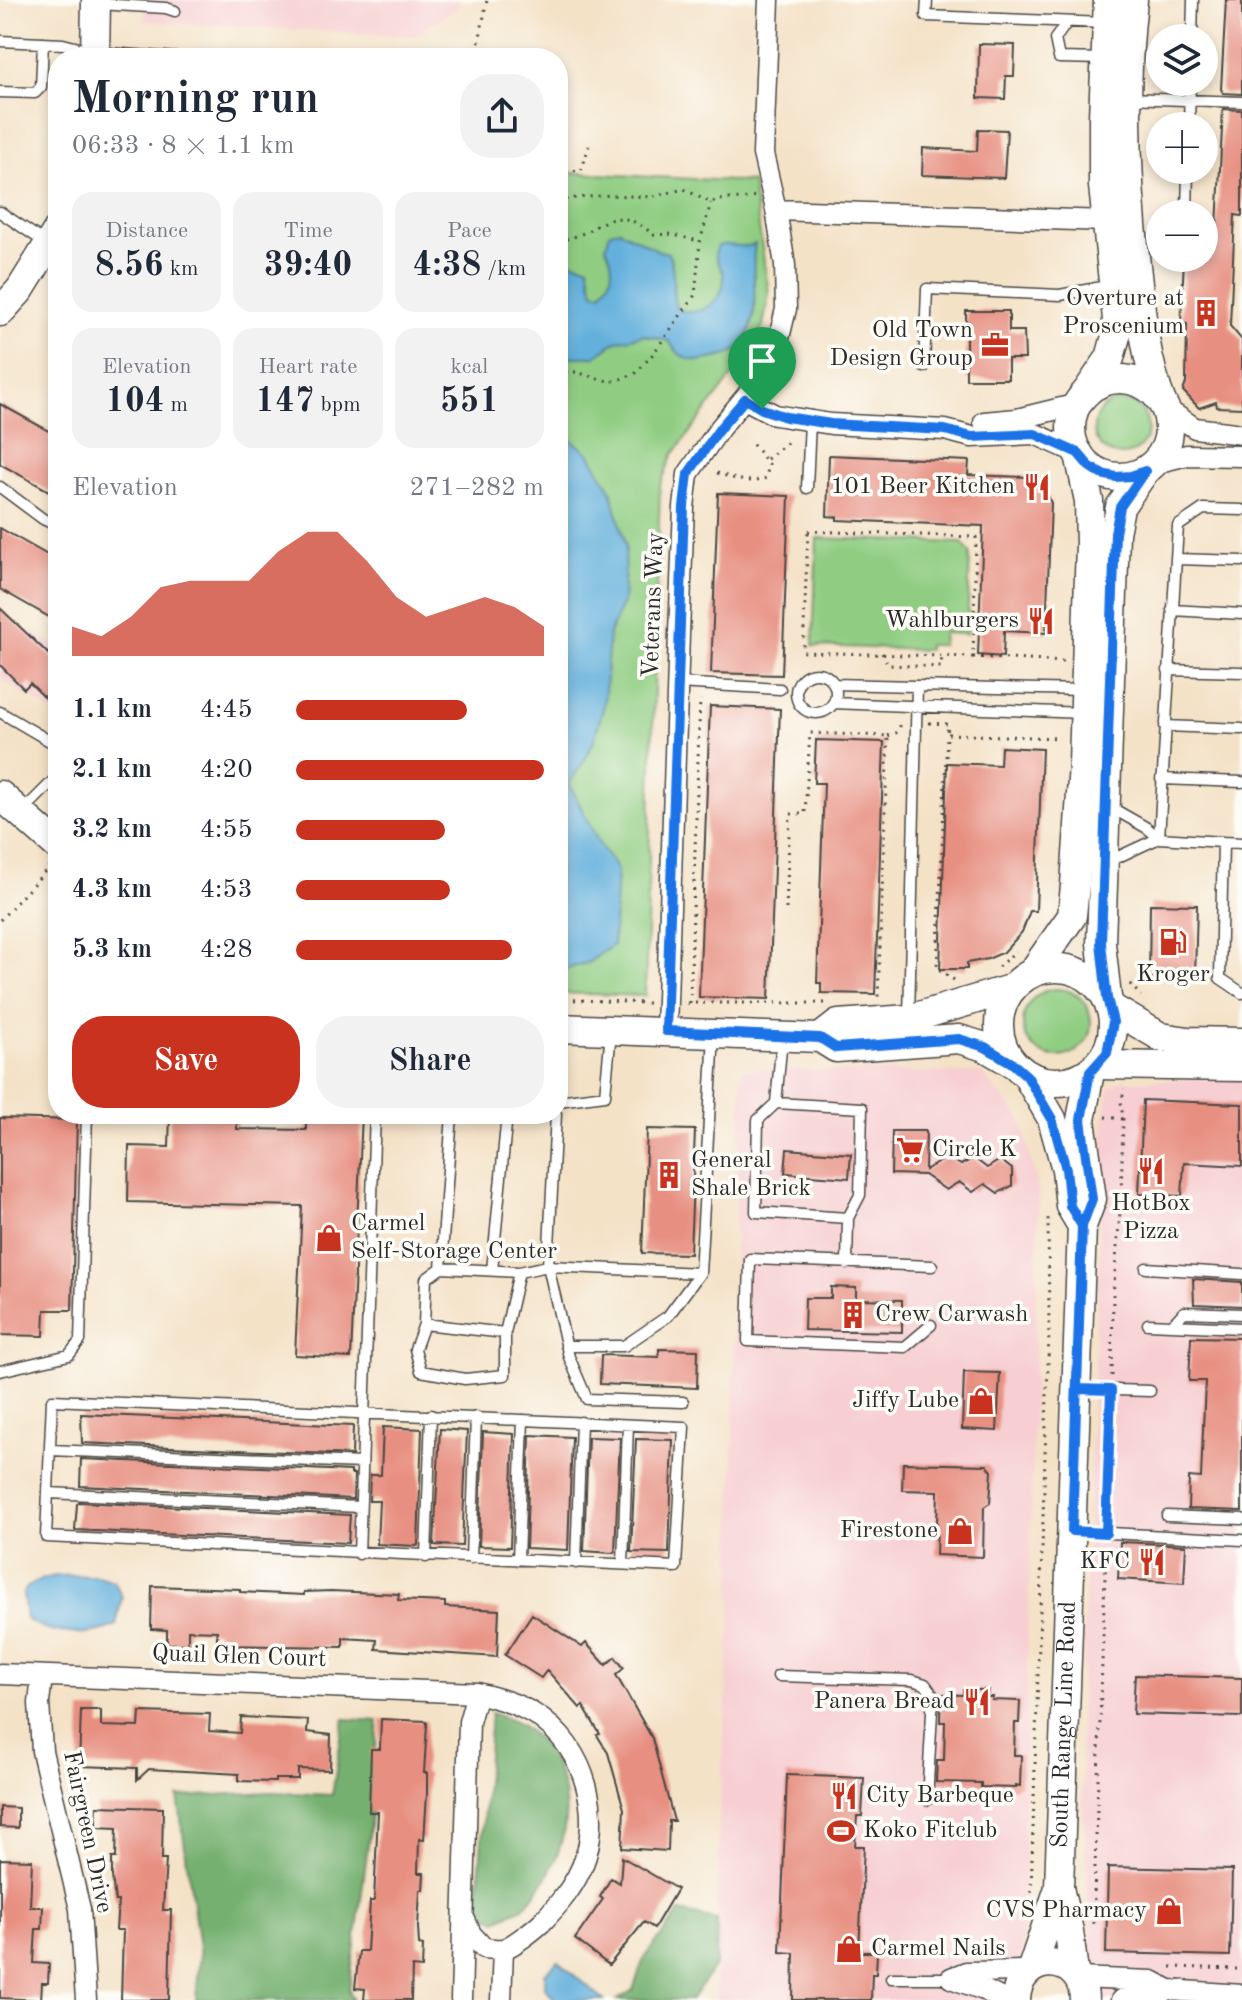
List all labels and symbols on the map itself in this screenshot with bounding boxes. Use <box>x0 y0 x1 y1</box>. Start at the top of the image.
place label: Overture at Proscenium <box>1063 287 1184 339</box>
building icon: Overture at Proscenium <box>1191 298 1221 328</box>
place label: Old Town Design Group <box>829 319 973 371</box>
pin <box>728 327 796 409</box>
office icon: Old Town Design Group <box>980 330 1010 360</box>
restaurant icon: 101 Beer Kitchen <box>1022 472 1052 502</box>
place label: 101 Beer Kitchen <box>831 475 1015 499</box>
street label: Veterans Way <box>639 531 669 679</box>
restaurant icon: Wahlburgers <box>1026 606 1056 636</box>
place label: Wahlburgers <box>885 609 1019 633</box>
fuel station icon: Kroger <box>1158 927 1188 957</box>
place label: Kroger <box>1136 963 1210 987</box>
supermarket icon: Circle K <box>895 1135 925 1165</box>
place label: Circle K <box>932 1138 1017 1162</box>
place label: General Shale Brick <box>691 1149 811 1201</box>
restaurant icon: HotBox Pizza <box>1136 1156 1166 1186</box>
building icon: General Shale Brick <box>654 1160 684 1190</box>
place label: HotBox Pizza <box>1111 1192 1191 1244</box>
place label: Carmel Self-Storage Center <box>351 1212 557 1264</box>
shop icon: Carmel Self-Storage Center <box>314 1223 344 1253</box>
building icon: Crew Carwash <box>838 1300 868 1330</box>
place label: Crew Carwash <box>875 1303 1028 1327</box>
shop icon: Jiffy Lube <box>966 1386 996 1416</box>
place label: Jiffy Lube <box>852 1389 959 1413</box>
shop icon: Firestone <box>945 1516 975 1546</box>
place label: Firestone <box>840 1519 938 1543</box>
restaurant icon: KFC <box>1137 1547 1167 1577</box>
place label: KFC <box>1080 1550 1130 1574</box>
street label: South Range Line Road <box>1048 1600 1081 1849</box>
street label: Quail Glen Court <box>151 1642 327 1672</box>
restaurant icon: Panera Bread <box>962 1687 992 1717</box>
place label: Panera Bread <box>814 1690 955 1714</box>
street label: Fairgreen Drive <box>58 1749 116 1915</box>
restaurant icon: City Barbeque <box>829 1781 859 1811</box>
place label: City Barbeque <box>866 1784 1014 1808</box>
sports icon: Koko Fitclub <box>826 1816 856 1846</box>
place label: Koko Fitclub <box>863 1819 997 1843</box>
shop icon: CVS Pharmacy <box>1154 1896 1184 1926</box>
place label: CVS Pharmacy <box>986 1899 1147 1923</box>
shop icon: Carmel Nails <box>834 1934 864 1964</box>
place label: Carmel Nails <box>871 1937 1006 1961</box>

